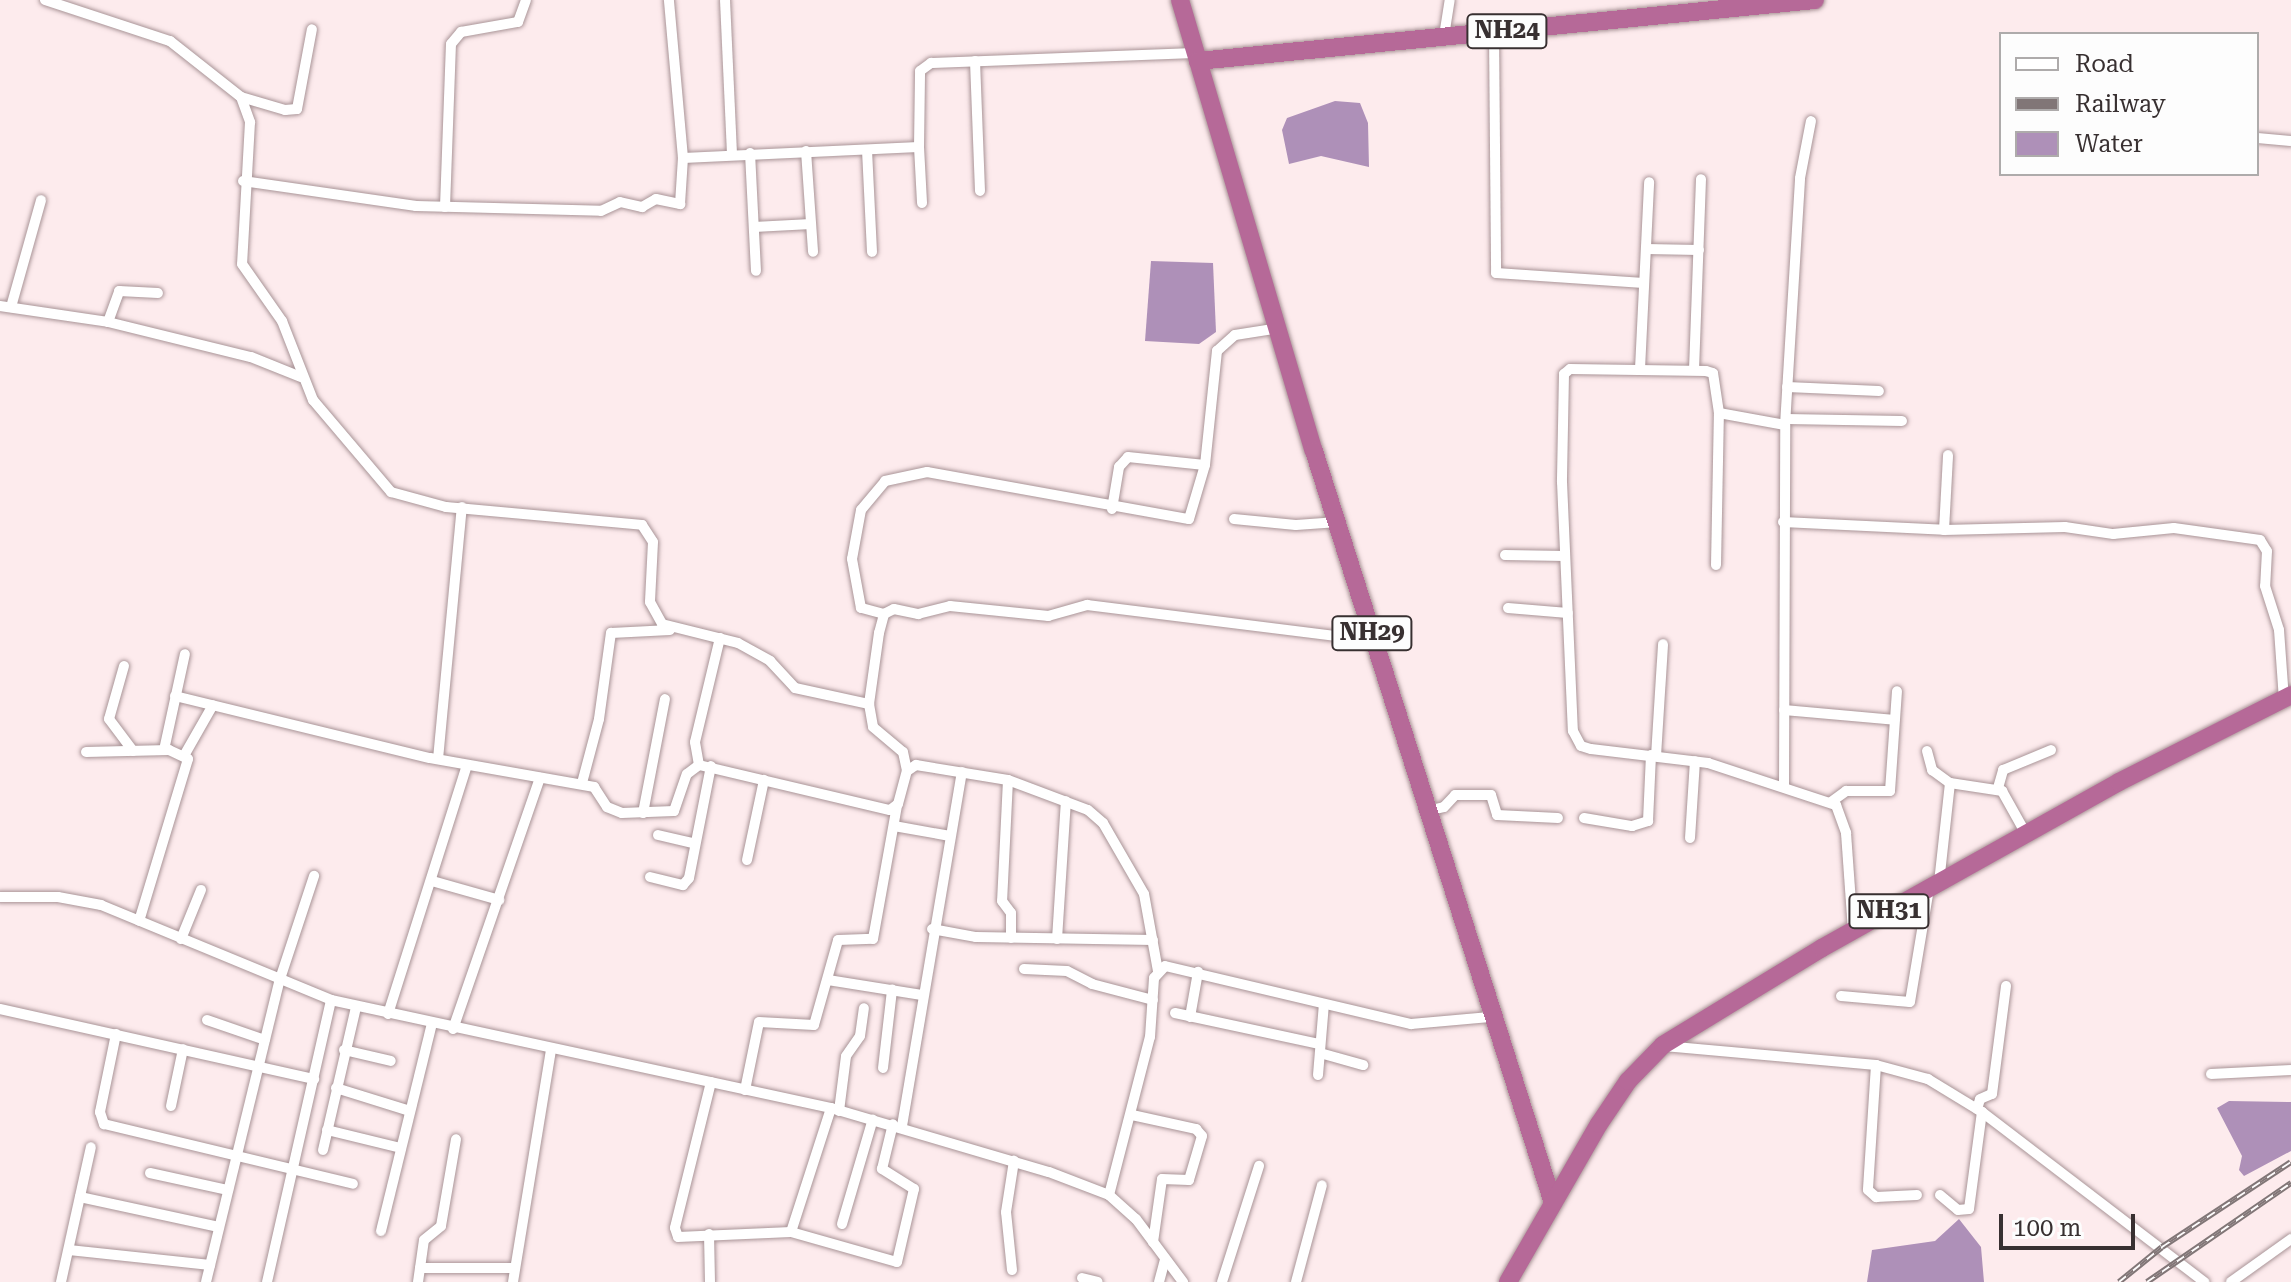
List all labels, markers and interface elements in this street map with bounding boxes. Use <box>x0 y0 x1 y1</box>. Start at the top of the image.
road number: NH24 <box>1465 11 1549 51</box>
legend <box>1999 32 2259 176</box>
text: Road <box>2075 50 2134 78</box>
text: Railway <box>2075 90 2166 118</box>
text: Water <box>2075 130 2143 158</box>
road number: NH29 <box>1330 613 1414 653</box>
road number: NH31 <box>1847 891 1931 931</box>
scale bar <box>2003 1198 2139 1248</box>
text: 100 m <box>2013 1214 2081 1242</box>

